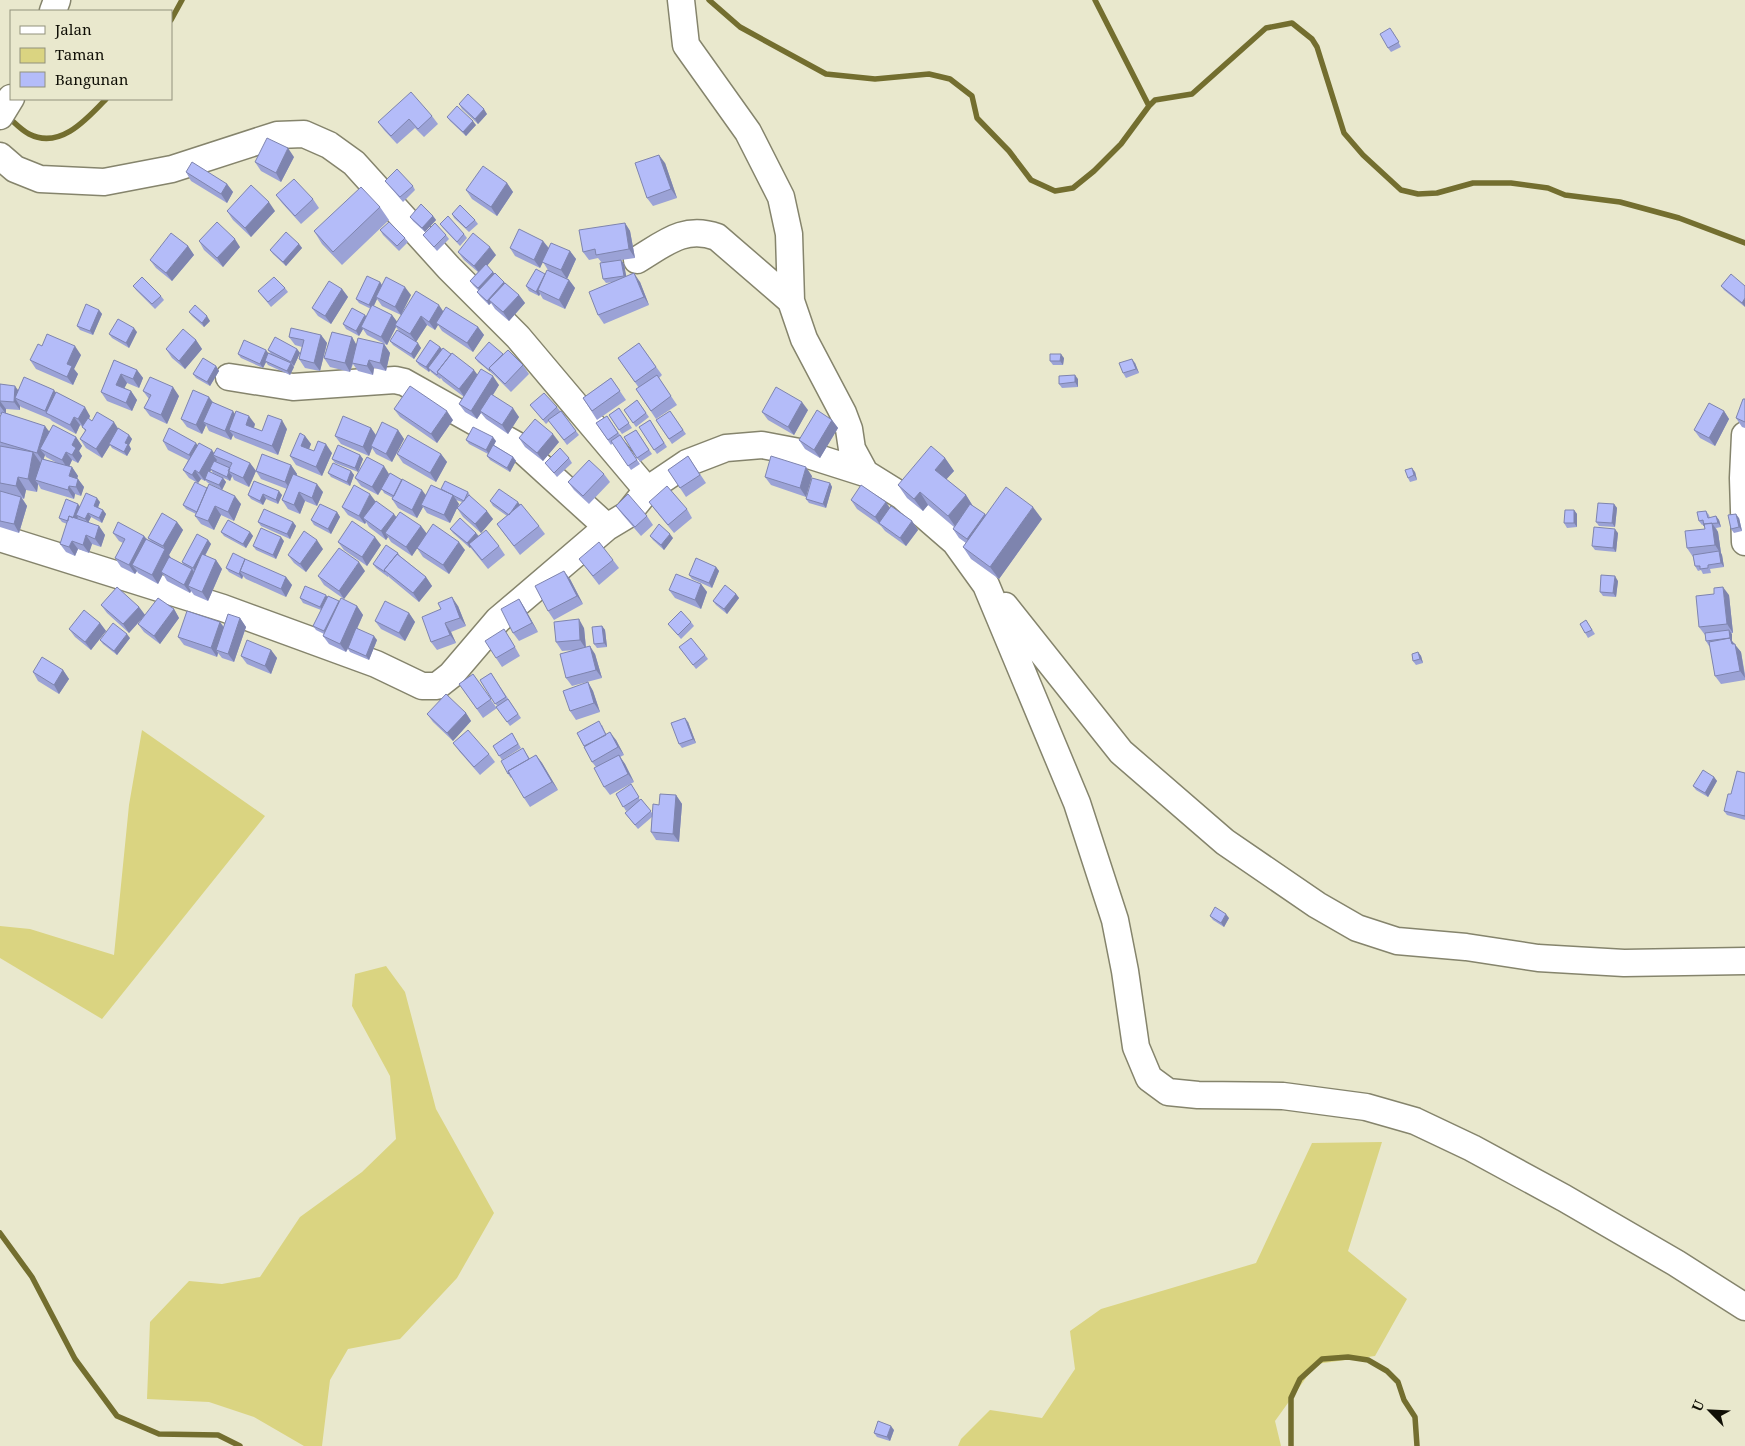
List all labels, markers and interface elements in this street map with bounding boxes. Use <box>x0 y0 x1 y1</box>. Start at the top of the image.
legend <box>10 10 172 100</box>
text: Jalan <box>54 19 92 39</box>
text: Taman <box>55 44 105 64</box>
text: Bangunan <box>55 69 129 89</box>
north arrow <box>1685 1386 1735 1436</box>
text: U <box>1687 1396 1709 1414</box>

